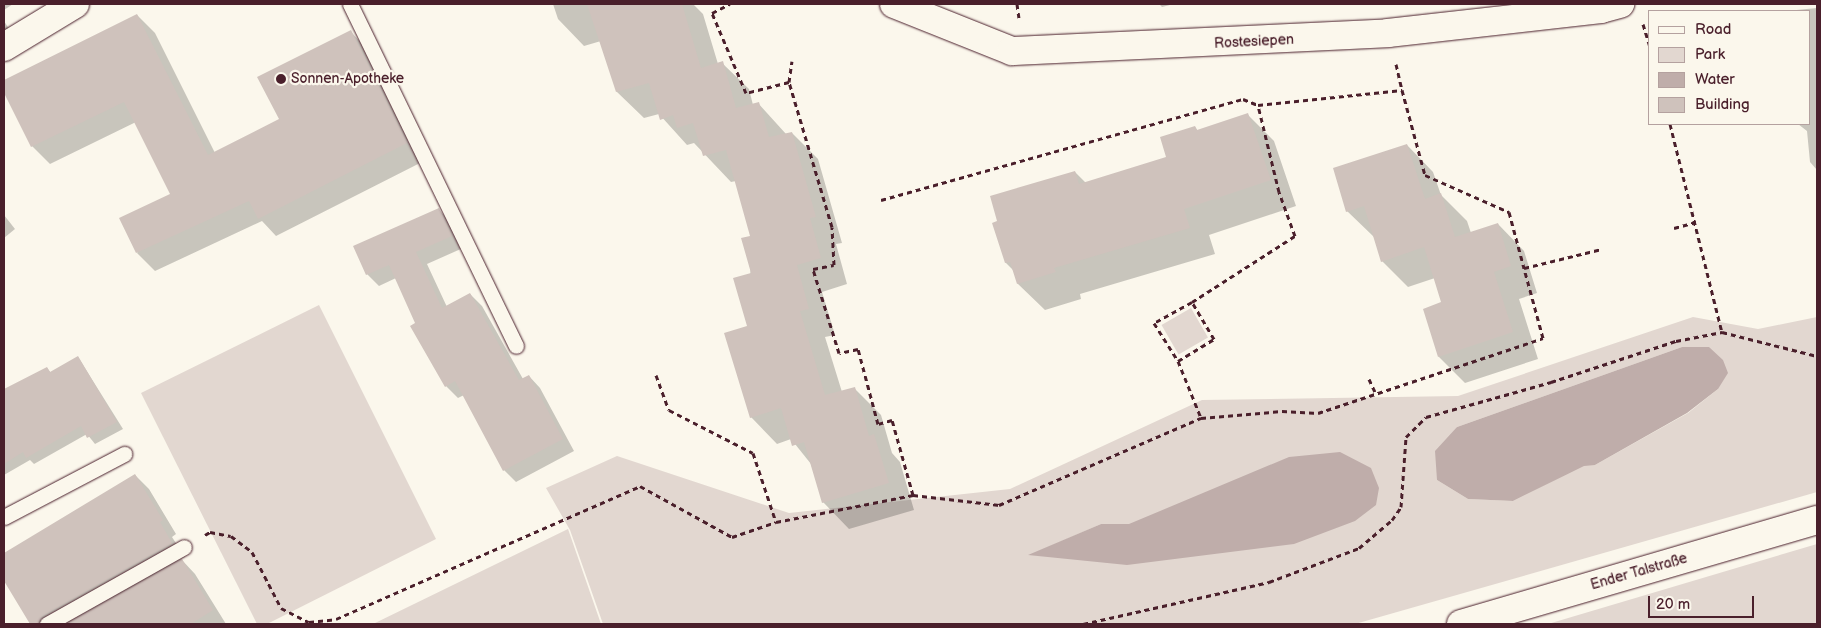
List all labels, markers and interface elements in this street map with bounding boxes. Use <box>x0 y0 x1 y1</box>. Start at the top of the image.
legend <box>1648 10 1811 125</box>
text: Road <box>1695 20 1731 39</box>
street label: Rostesiepen <box>1214 32 1294 52</box>
text: Park <box>1695 45 1725 64</box>
text: Water <box>1695 70 1735 89</box>
place label: Sonnen-Apotheke <box>291 71 404 87</box>
marker: Sonnen-Apotheke <box>275 73 287 85</box>
text: Building <box>1695 95 1750 114</box>
street label: Ender Talstraße <box>1588 550 1690 594</box>
scale bar <box>1651 586 1757 618</box>
text: 20 m <box>1656 595 1690 614</box>

